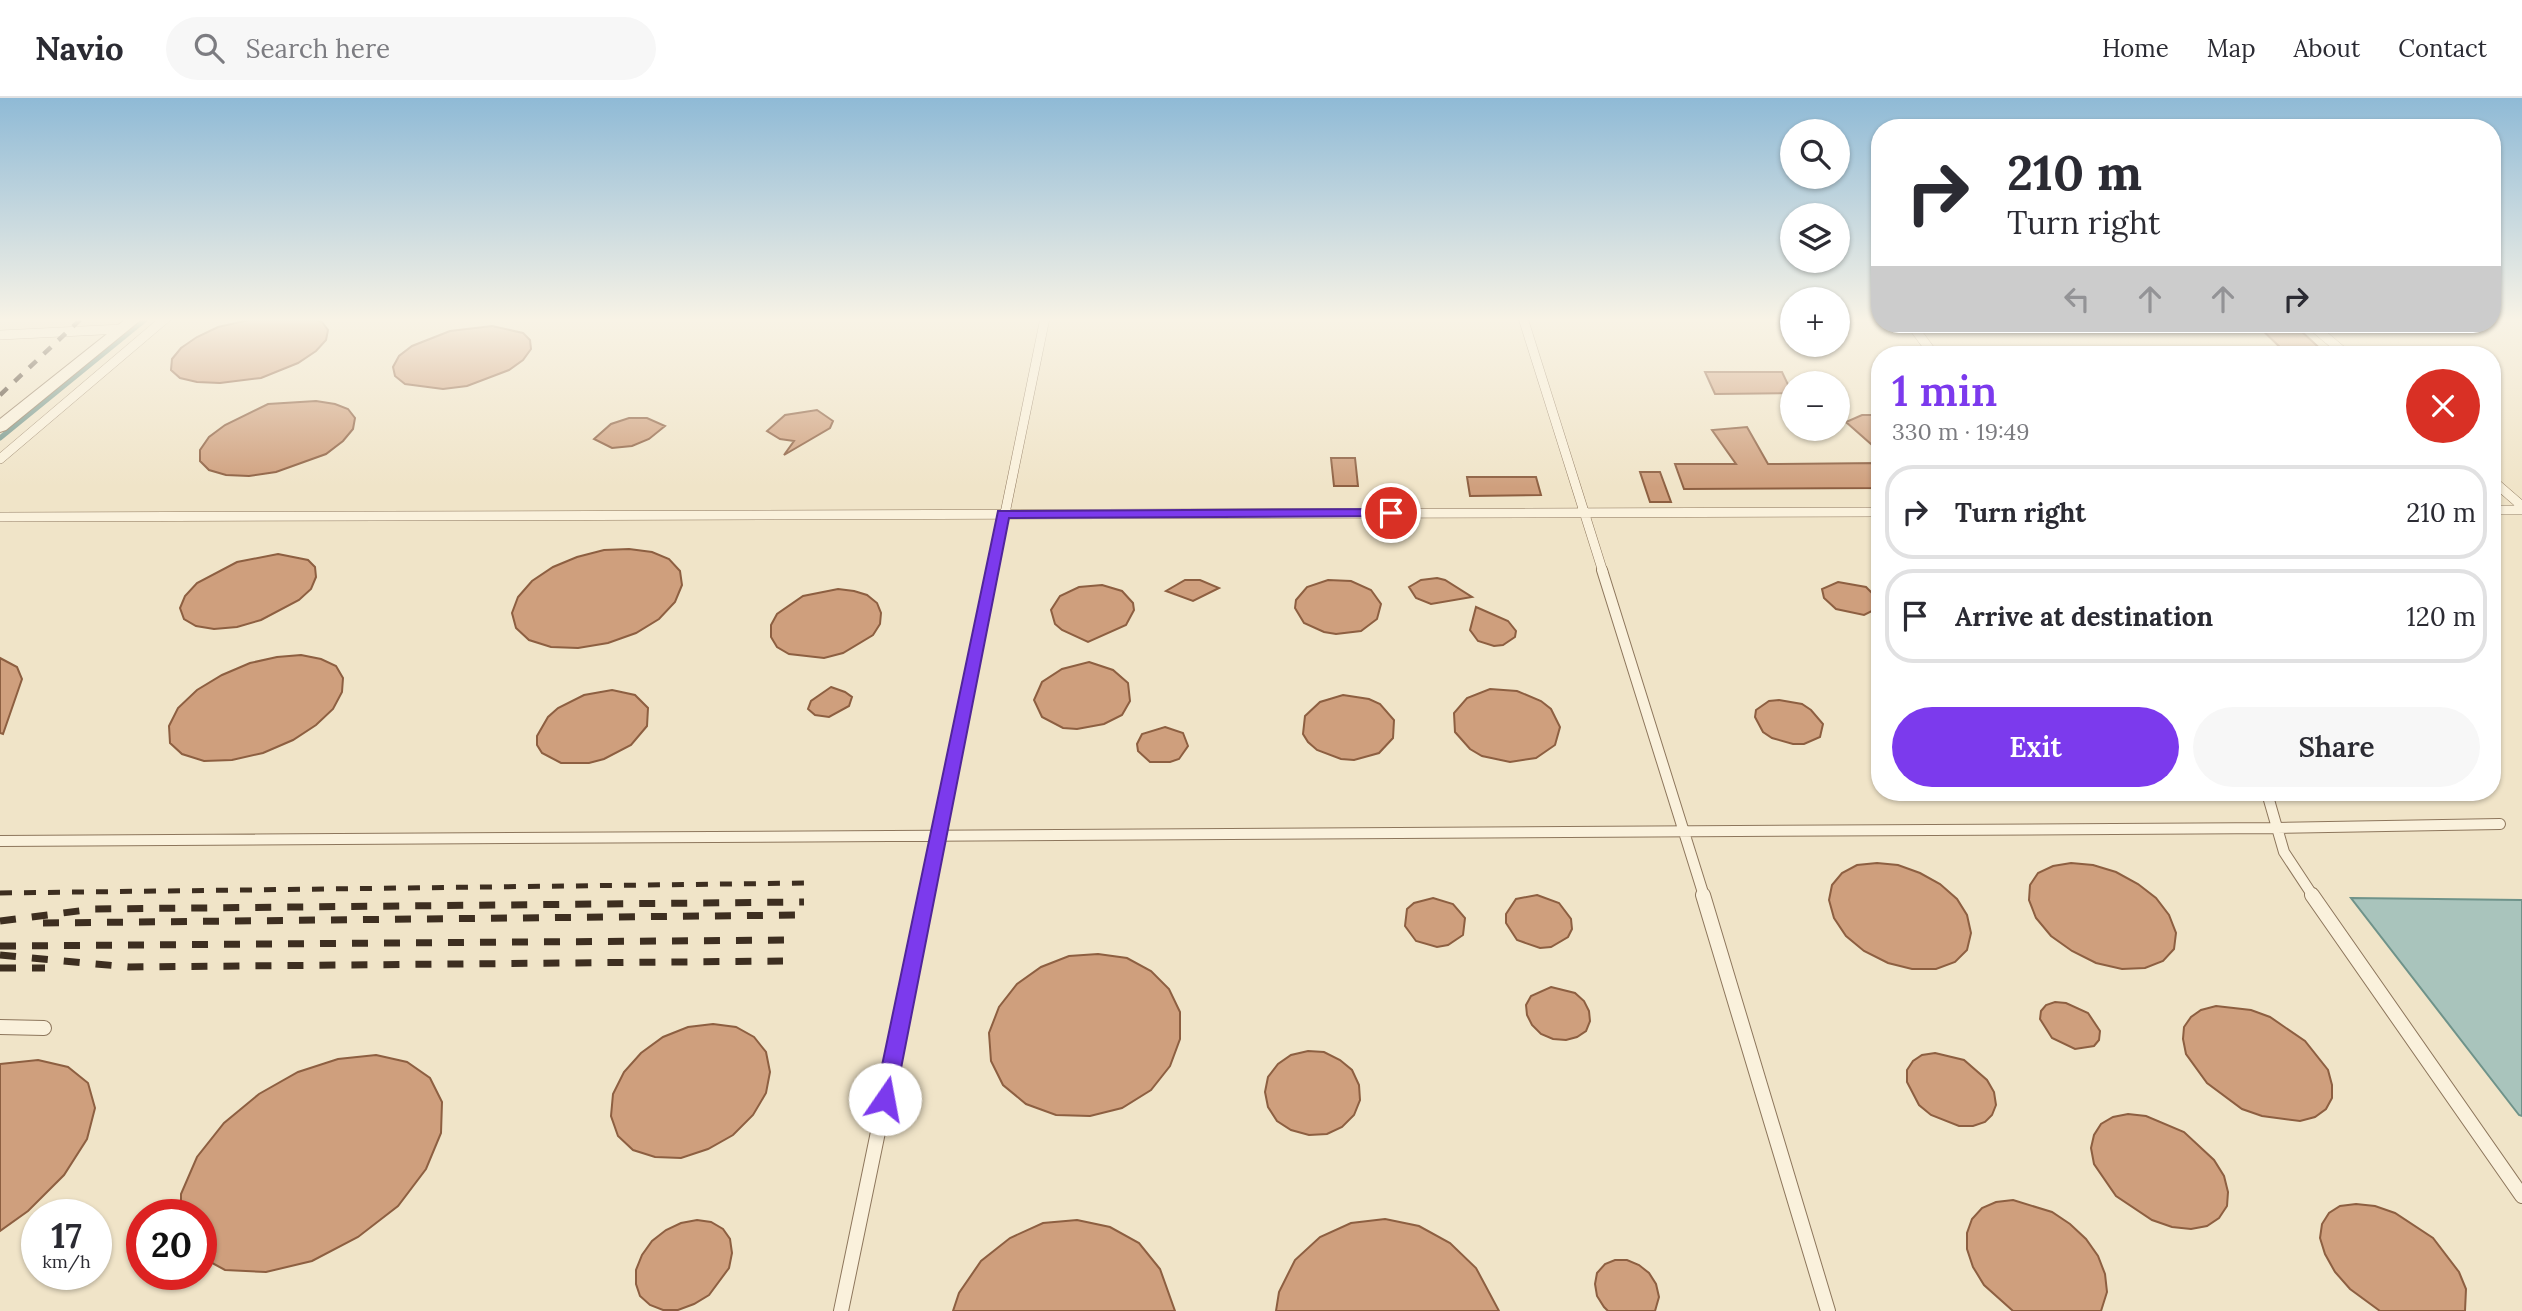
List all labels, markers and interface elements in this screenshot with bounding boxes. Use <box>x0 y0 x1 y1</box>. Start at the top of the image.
search box <box>166 17 656 80</box>
text: Navio <box>35 27 124 69</box>
icon: search <box>190 29 228 67</box>
text: Search here <box>246 32 390 65</box>
text: Home <box>2102 33 2169 64</box>
text: Map <box>2207 33 2256 64</box>
text: About <box>2294 33 2360 64</box>
text: Contact <box>2398 33 2487 64</box>
map controls <box>1780 119 1850 441</box>
button: search <box>1780 119 1850 189</box>
text: 210 m <box>2007 141 2142 203</box>
icon: right <box>1892 147 1983 238</box>
text: Turn right <box>2007 202 2160 243</box>
button: layers <box>1780 203 1850 273</box>
icon: left <box>2058 280 2096 318</box>
icon: ahead <box>2131 280 2169 318</box>
icon: ahead <box>2204 280 2242 318</box>
icon: right <box>2277 280 2315 318</box>
button: + <box>1780 287 1850 357</box>
text: 1 min <box>1892 364 1997 418</box>
button: close <box>2406 369 2480 443</box>
button: − <box>1780 371 1850 441</box>
text: 330 m · 19:49 <box>1892 417 2030 446</box>
pin <box>1361 483 1421 543</box>
icon: right <box>1896 493 1934 531</box>
icon: arrive <box>1372 494 1410 532</box>
text: Turn right <box>1955 496 2086 529</box>
text: 210 m <box>2406 496 2476 529</box>
icon: arrive <box>1896 597 1934 635</box>
text: Arrive at destination <box>1955 600 2213 633</box>
text: 120 m <box>2406 600 2476 633</box>
button: Exit <box>1892 707 2179 787</box>
button: Share <box>2193 707 2480 787</box>
position arrow <box>848 1062 922 1136</box>
speed limit sign: 20 <box>126 1199 217 1290</box>
text: 17 <box>51 1213 82 1258</box>
text: km/h <box>42 1250 91 1273</box>

